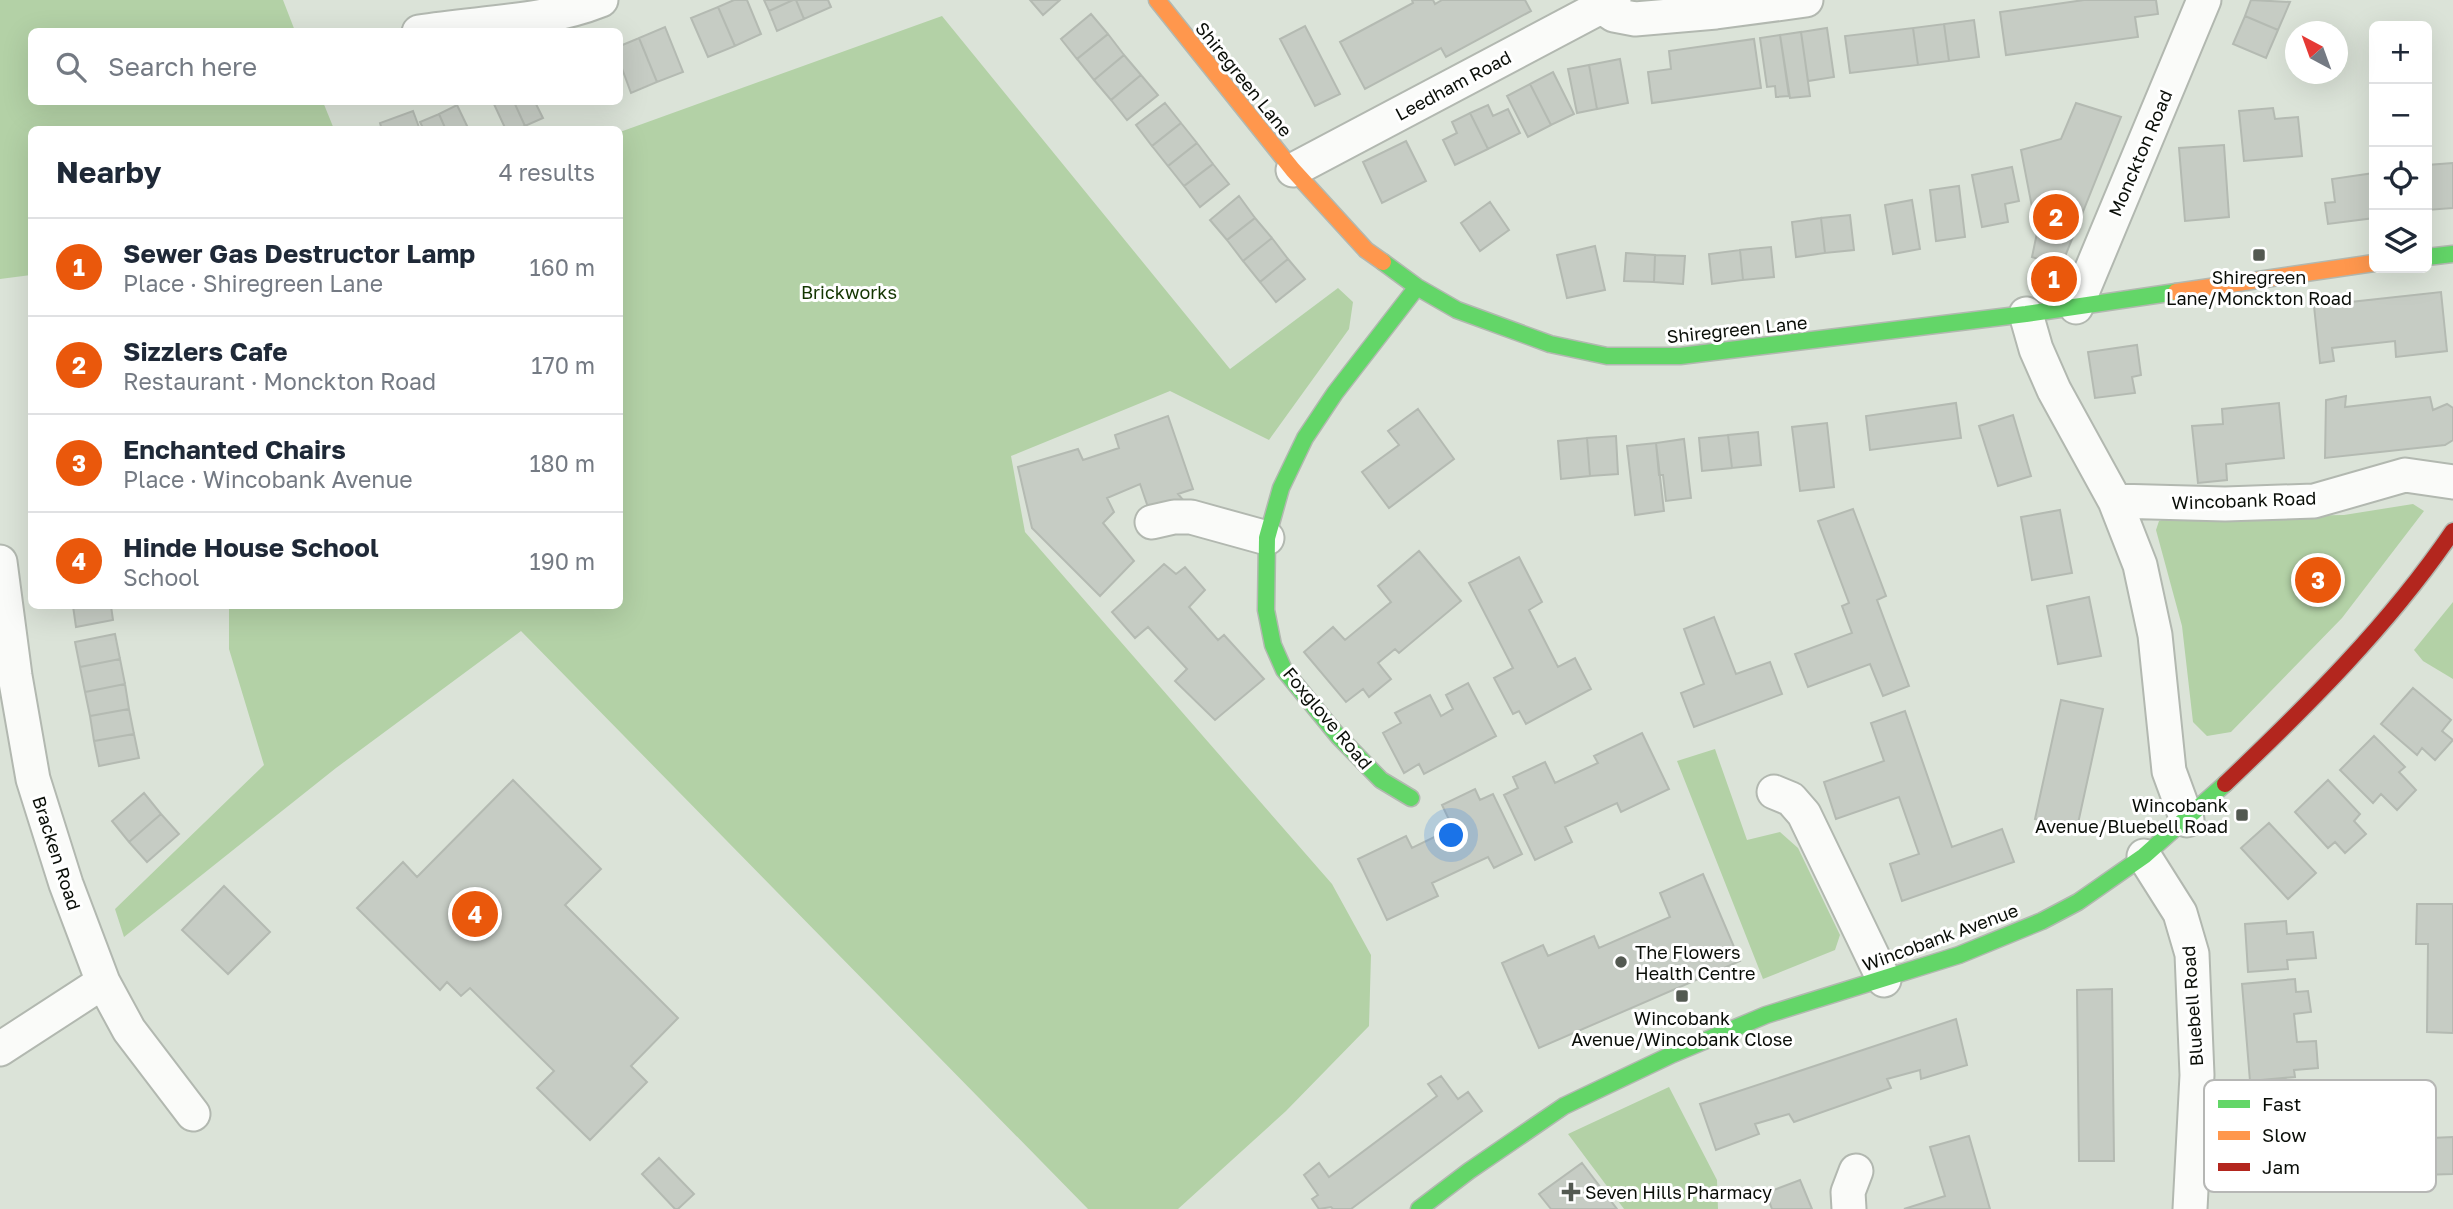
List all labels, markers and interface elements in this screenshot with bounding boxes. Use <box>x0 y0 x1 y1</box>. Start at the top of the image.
street label: Shiregreen Lane <box>1191 17 1297 141</box>
north arrow <box>2285 21 2348 84</box>
map controls <box>2369 21 2432 273</box>
button: + <box>2369 21 2432 84</box>
search box <box>28 28 623 105</box>
street label: Leedham Road <box>1391 45 1515 125</box>
icon: search <box>52 48 90 86</box>
text: Search here <box>108 51 257 82</box>
button: − <box>2369 84 2432 147</box>
street label: Monckton Road <box>2103 86 2177 220</box>
button: locate <box>2369 147 2432 210</box>
text: Nearby <box>56 154 161 190</box>
text: 4 results <box>499 158 595 186</box>
pin: 2 <box>2033 191 2079 243</box>
button: layers <box>2369 210 2432 273</box>
text: Sewer Gas Destructor Lamp <box>123 238 475 269</box>
marker: Shiregreen Lane/Monckton Road <box>2251 247 2267 263</box>
text: 1 <box>73 253 85 281</box>
text: 160 m <box>530 253 595 281</box>
pin: 1 <box>2031 253 2077 305</box>
place label: Shiregreen Lane/Monckton Road <box>2166 266 2352 309</box>
text: Place · Shiregreen Lane <box>123 269 383 297</box>
park label: Brickworks <box>801 281 897 303</box>
street label: Shiregreen Lane <box>1666 311 1808 347</box>
text: Sizzlers Cafe <box>123 336 288 367</box>
text: 2 <box>72 351 86 379</box>
text: 170 m <box>531 351 595 379</box>
text: Restaurant · Monckton Road <box>123 367 436 395</box>
text: Enchanted Chairs <box>123 434 346 465</box>
text: 3 <box>72 449 86 477</box>
text: 180 m <box>529 449 595 477</box>
text: Place · Wincobank Avenue <box>123 465 413 493</box>
street label: Wincobank Road <box>2171 486 2317 514</box>
text: Hinde House School <box>123 532 379 563</box>
text: 4 <box>72 547 86 575</box>
text: 190 m <box>530 547 595 575</box>
pin: 3 <box>2295 554 2341 606</box>
text: School <box>123 563 199 591</box>
street label: Foxglove Road <box>1279 663 1377 773</box>
street label: Bracken Road <box>28 793 86 913</box>
place label: Wincobank Avenue/Bluebell Road <box>2035 794 2228 837</box>
marker: Wincobank Avenue/Bluebell Road <box>2234 807 2250 823</box>
your location <box>1434 818 1468 852</box>
pin: 4 <box>452 888 498 940</box>
street label: Wincobank Avenue <box>1859 899 2021 975</box>
place label: The Flowers Health Centre <box>1635 941 1756 984</box>
street label: Bluebell Road <box>2177 945 2207 1067</box>
marker: The Flowers Health Centre <box>1613 954 1629 970</box>
marker: Wincobank Avenue/Wincobank Close <box>1674 988 1690 1004</box>
place label: Wincobank Avenue/Wincobank Close <box>1571 1007 1793 1050</box>
legend <box>2204 1080 2436 1192</box>
text: Fast <box>2262 1092 2301 1115</box>
text: Slow <box>2262 1123 2307 1146</box>
text: Jam <box>2262 1155 2300 1178</box>
place label: Seven Hills Pharmacy <box>1585 1181 1772 1203</box>
marker: Seven Hills Pharmacy <box>1563 1184 1579 1200</box>

